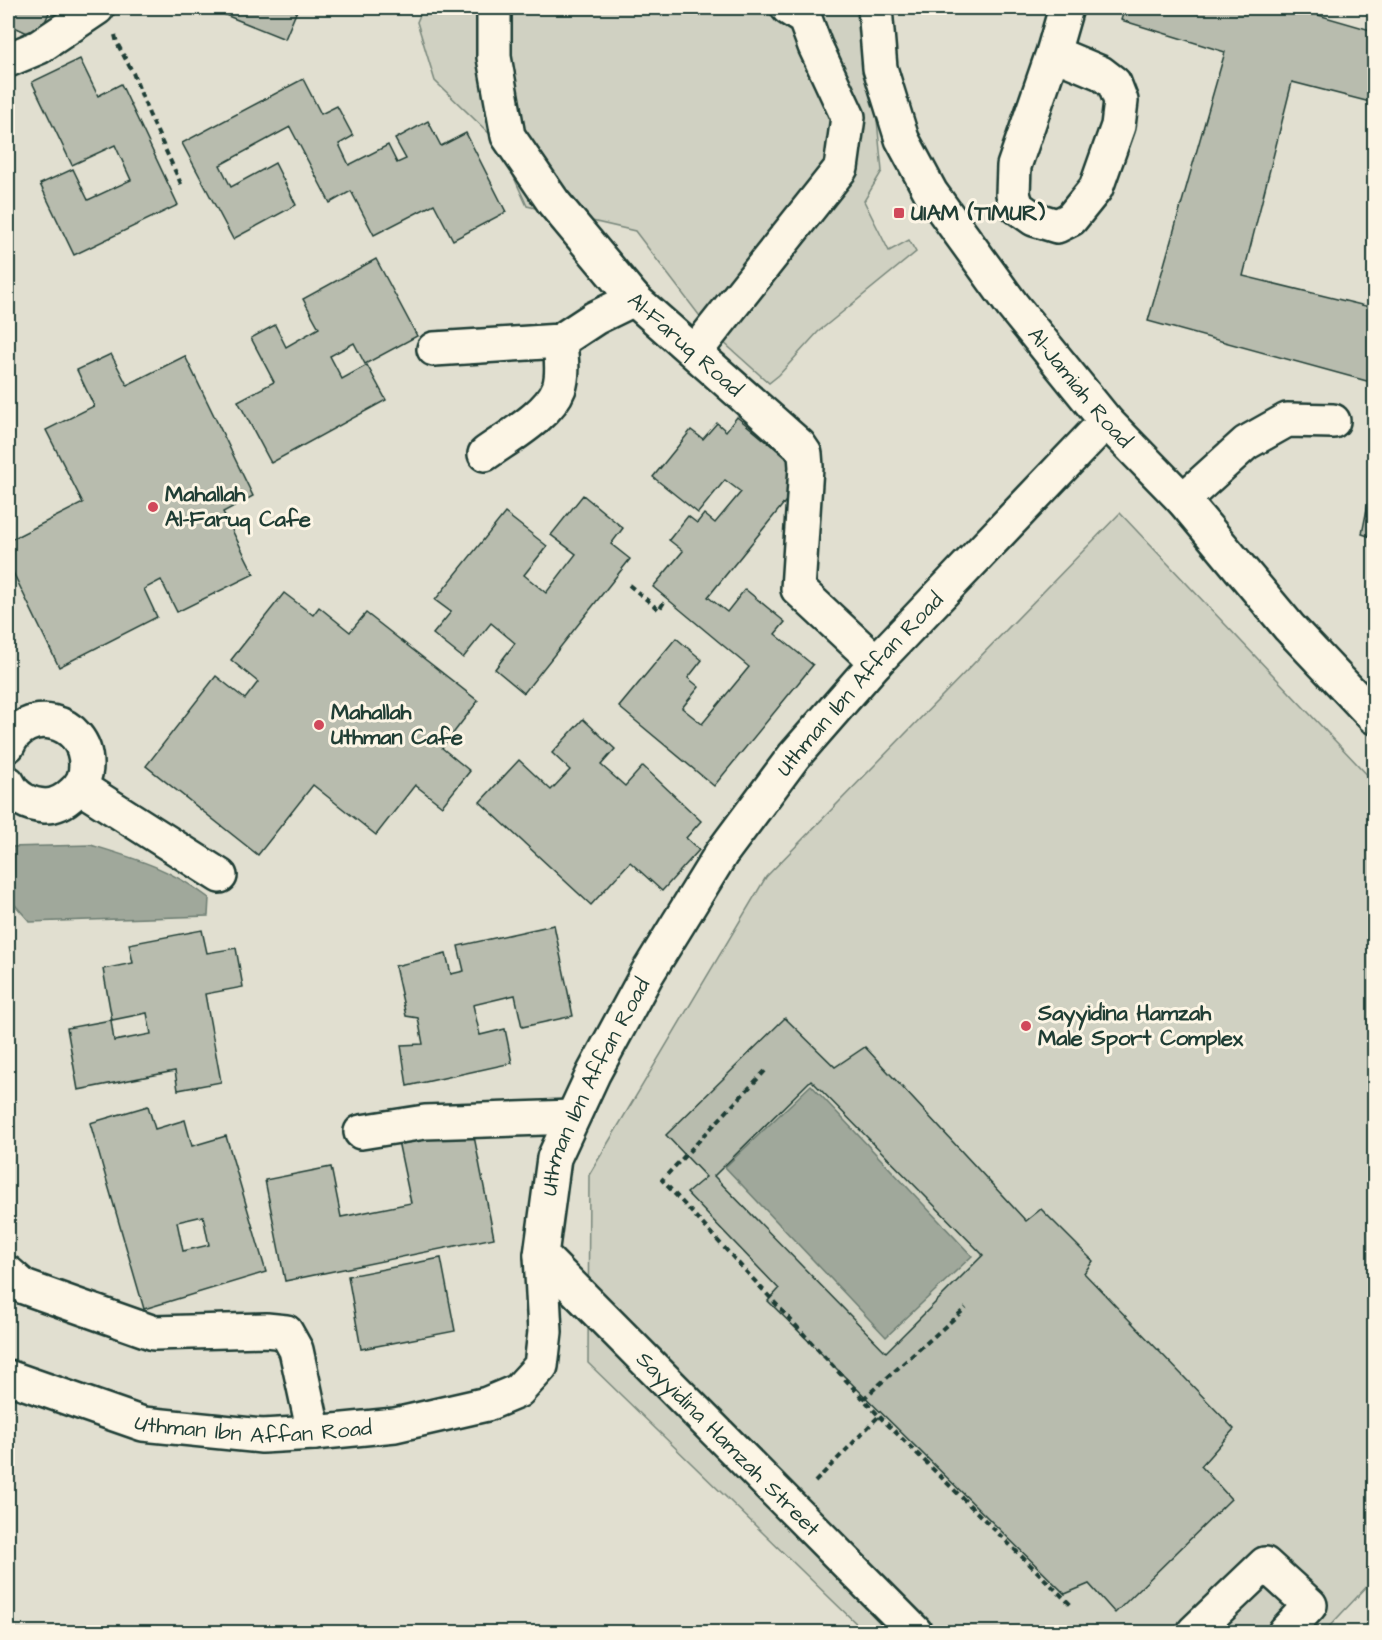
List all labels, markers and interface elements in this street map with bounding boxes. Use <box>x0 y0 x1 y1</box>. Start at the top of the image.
place label: UIAM (TIMUR) <box>911 198 1046 229</box>
marker: UIAM (TIMUR) <box>892 206 906 220</box>
street label: Al-Faruq Road <box>621 285 750 404</box>
street label: Al-Jamiah Road <box>1020 320 1140 455</box>
place label: Mahallah Al-Faruq Cafe <box>165 479 311 535</box>
marker: Mahallah Al-Faruq Cafe <box>146 500 160 514</box>
street label: Uthman Ibn Affan Road <box>769 585 950 782</box>
place label: Mahallah Uthman Cafe <box>331 697 463 753</box>
marker: Mahallah Uthman Cafe <box>312 718 326 732</box>
street label: Uthman Ibn Affan Road <box>534 972 657 1198</box>
place label: Sayyidina Hamzah Male Sport Complex <box>1037 998 1244 1054</box>
marker: Sayyidina Hamzah Male Sport Complex <box>1019 1019 1033 1033</box>
street label: Sayyidina Hamzah Street <box>629 1344 827 1544</box>
street label: Uthman Ibn Affan Road <box>131 1407 373 1452</box>

